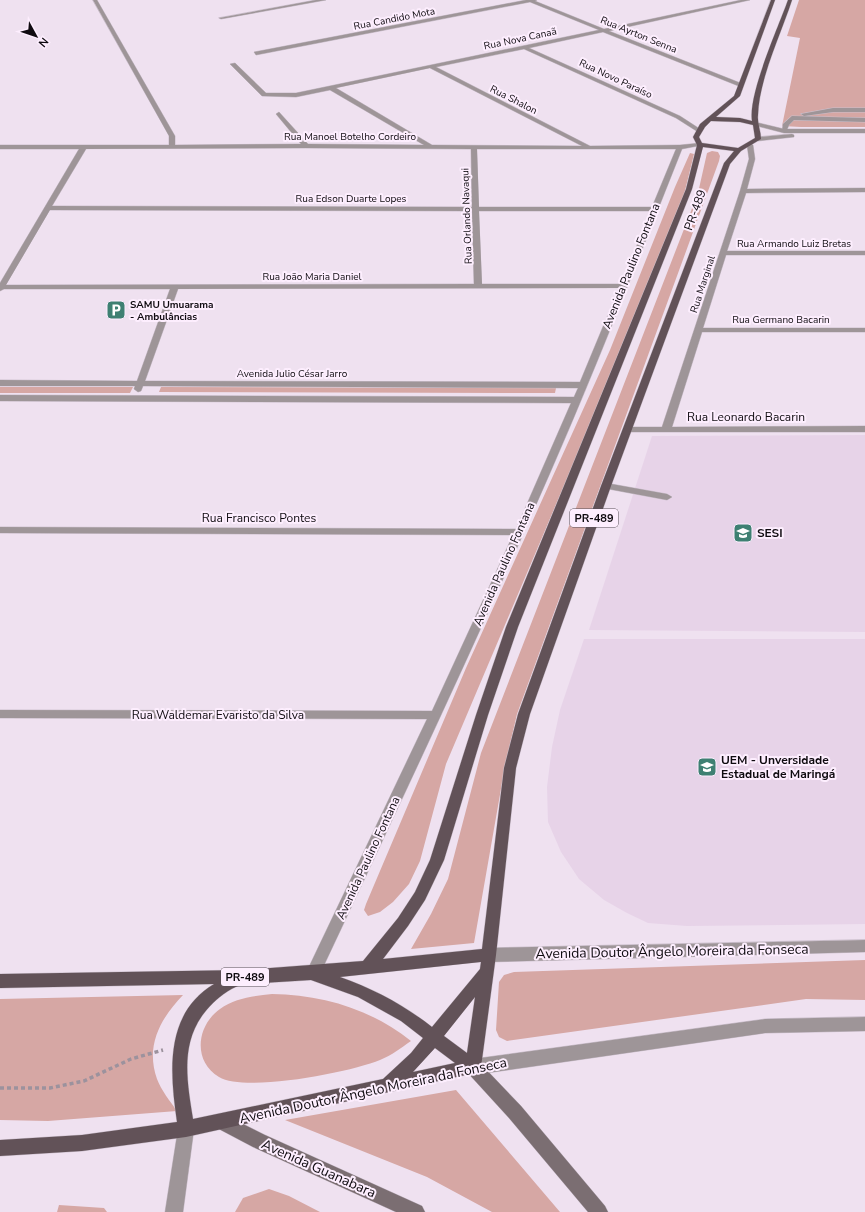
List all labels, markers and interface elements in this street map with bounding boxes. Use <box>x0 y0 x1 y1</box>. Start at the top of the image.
street label: Rua Candido Mota <box>352 4 436 34</box>
street label: Rua Ayrton Senna <box>598 13 679 57</box>
north arrow <box>16 16 56 56</box>
street label: Rua Nova Canaã <box>482 24 558 54</box>
text: N <box>35 34 52 50</box>
street label: Rua Novo Paraíso <box>577 56 655 102</box>
street label: Rua Shalon <box>487 82 540 118</box>
street label: Rua Manoel Botelho Cordeiro <box>284 130 416 144</box>
street label: Rua Orlando Navaqui <box>458 168 476 264</box>
street label: PR-489 <box>680 187 710 233</box>
street label: Rua Edson Duarte Lopes <box>296 192 407 206</box>
street label: Avenida Paulino Fontana <box>599 201 663 331</box>
street label: Rua Armando Luiz Bretas <box>737 237 851 251</box>
street label: Rua Marginal <box>687 254 719 315</box>
street label: Rua João Maria Daniel <box>262 270 362 284</box>
place label: SAMU Umuarama - Ambulâncias <box>130 298 213 324</box>
parking icon: SAMU Umuarama - Ambulâncias <box>105 299 127 321</box>
street label: Rua Germano Bacarin <box>732 313 830 327</box>
street label: Avenida Julio César Jarro <box>237 367 348 381</box>
street label: Rua Leonardo Bacarin <box>687 409 805 425</box>
street label: Avenida Paulino Fontana <box>469 500 539 628</box>
road number: PR-489 <box>570 509 618 527</box>
street label: Rua Francisco Pontes <box>202 510 316 526</box>
school or university icon: SESI <box>732 522 754 544</box>
place label: SESI <box>757 525 783 541</box>
street label: Rua Waldemar Evaristo da Silva <box>132 707 304 723</box>
place label: UEM - Unversidade Estadual de Maringá <box>721 752 835 782</box>
school or university icon: UEM - Unversidade Estadual de Maringá <box>696 756 718 778</box>
street label: Avenida Paulino Fontana <box>332 794 404 922</box>
street label: Avenida Doutor Ângelo Moreira da Fonseca <box>535 940 809 963</box>
road number: PR-489 <box>221 968 269 986</box>
street label: Avenida Doutor Ângelo Moreira da Fonseca <box>238 1053 509 1128</box>
street label: Avenida Guanabara <box>259 1135 379 1202</box>

